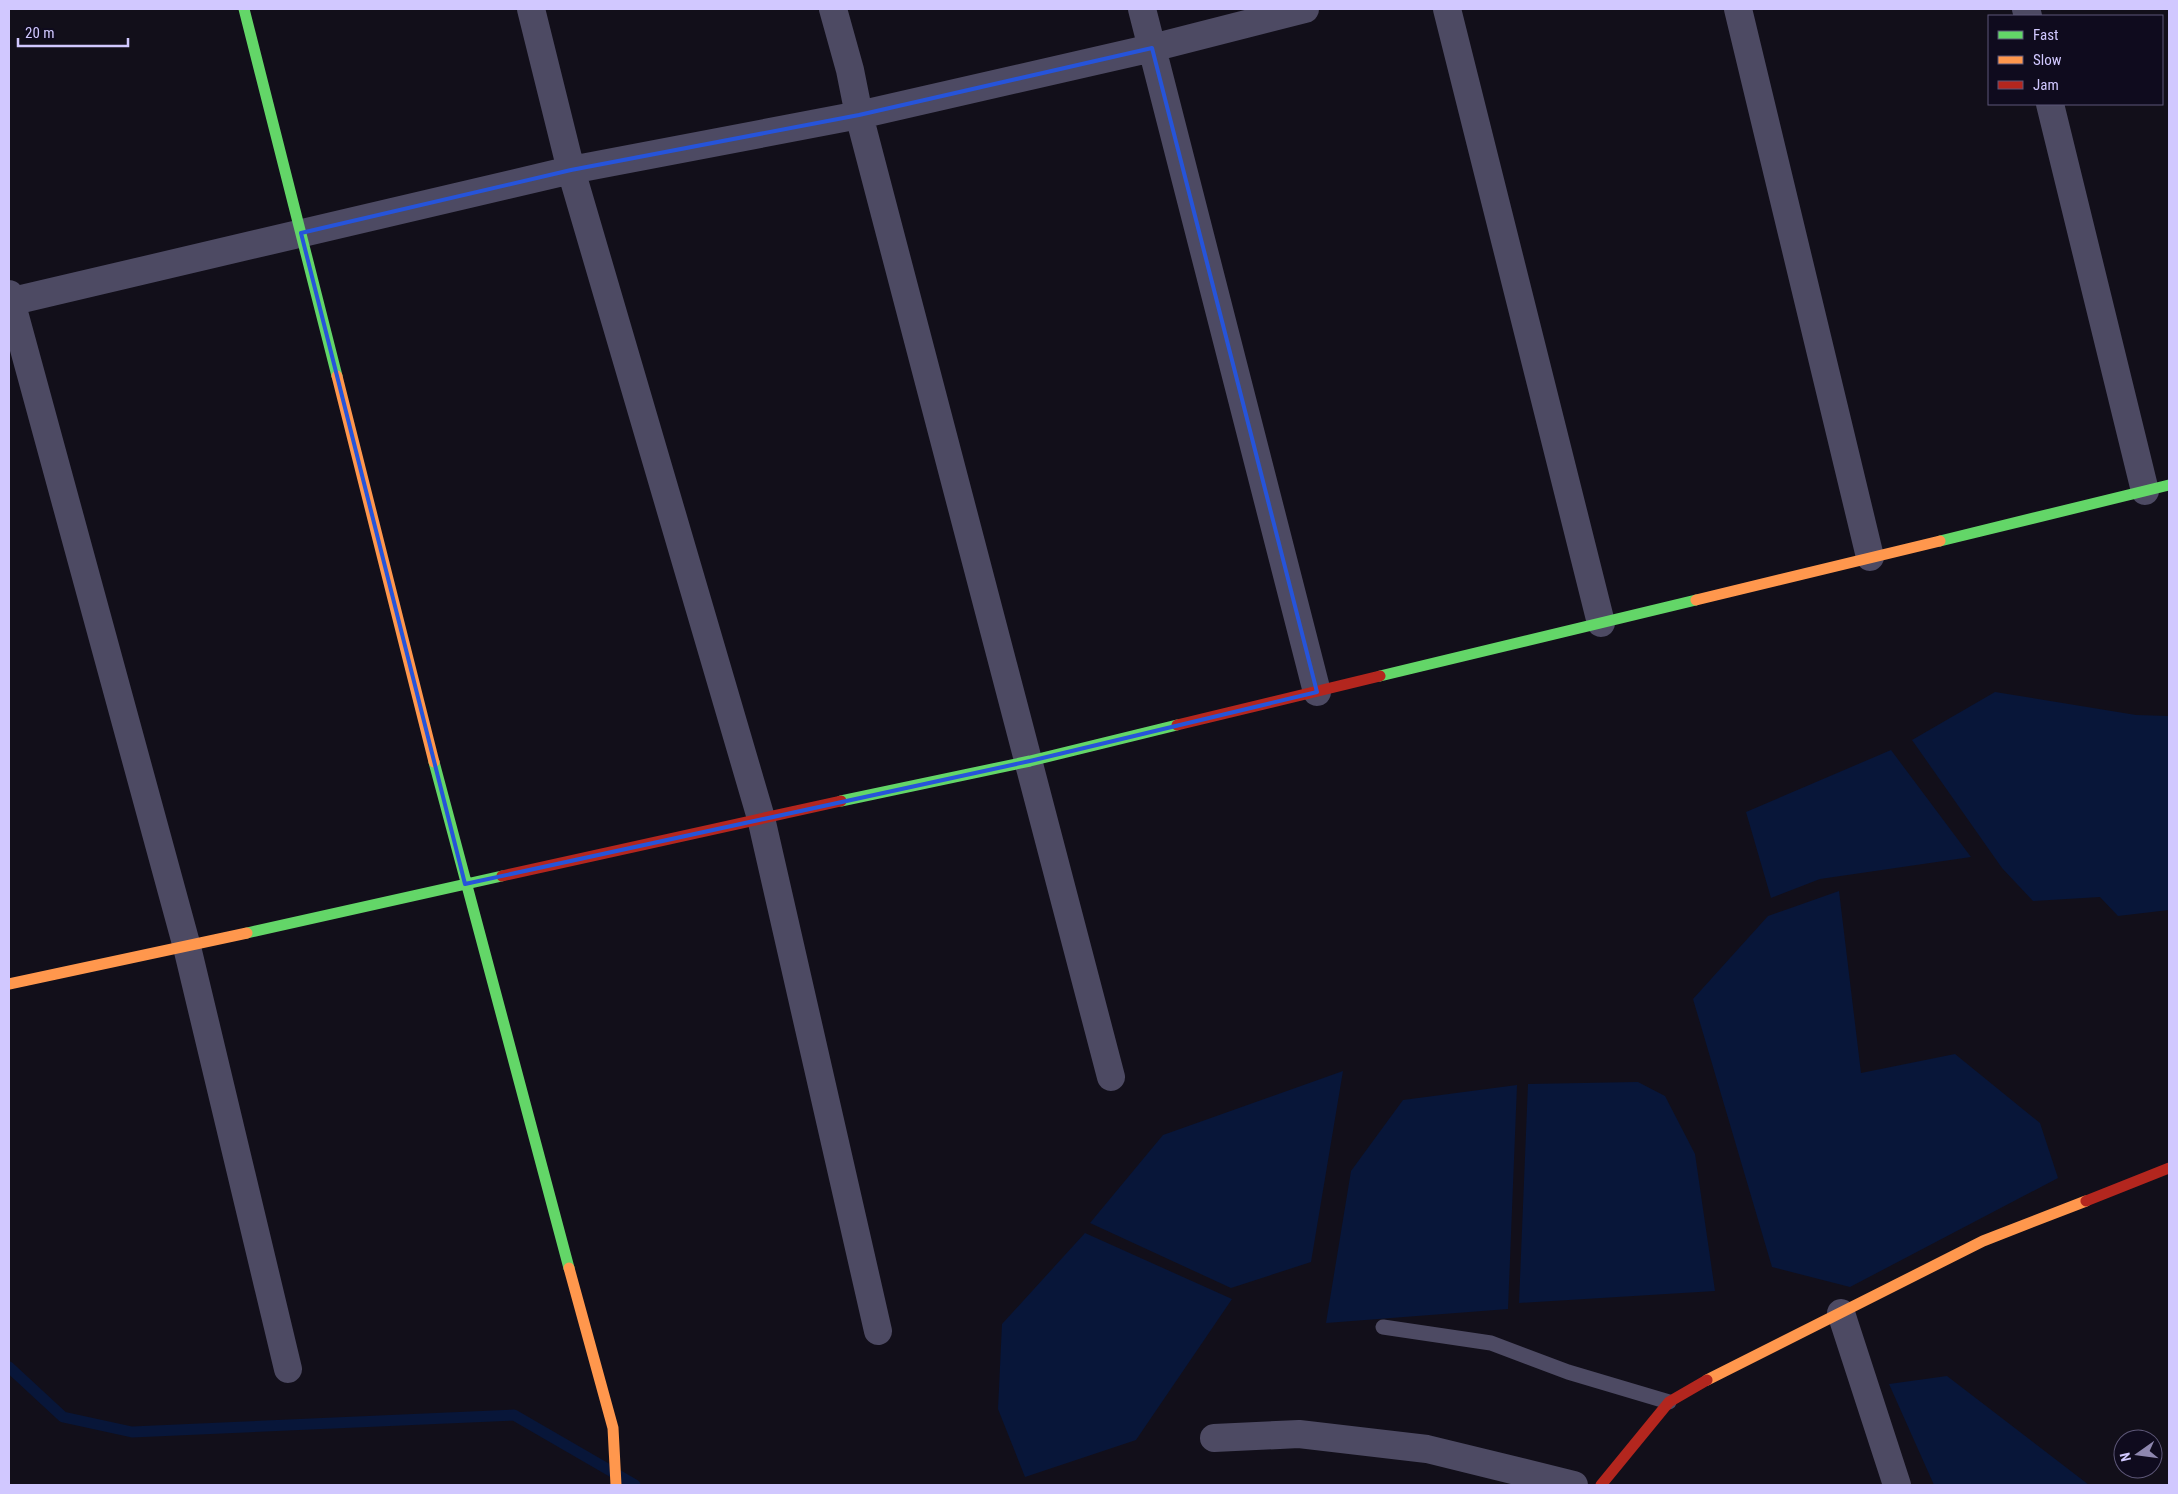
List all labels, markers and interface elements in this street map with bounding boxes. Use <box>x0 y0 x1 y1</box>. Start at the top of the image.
scale bar <box>18 15 128 47</box>
legend <box>1988 15 2163 105</box>
text: 20 m <box>25 24 55 42</box>
text: Fast <box>2033 26 2058 44</box>
text: Slow <box>2033 51 2062 69</box>
text: Jam <box>2033 76 2059 94</box>
north arrow <box>2113 1429 2163 1479</box>
text: N <box>2117 1451 2134 1463</box>

